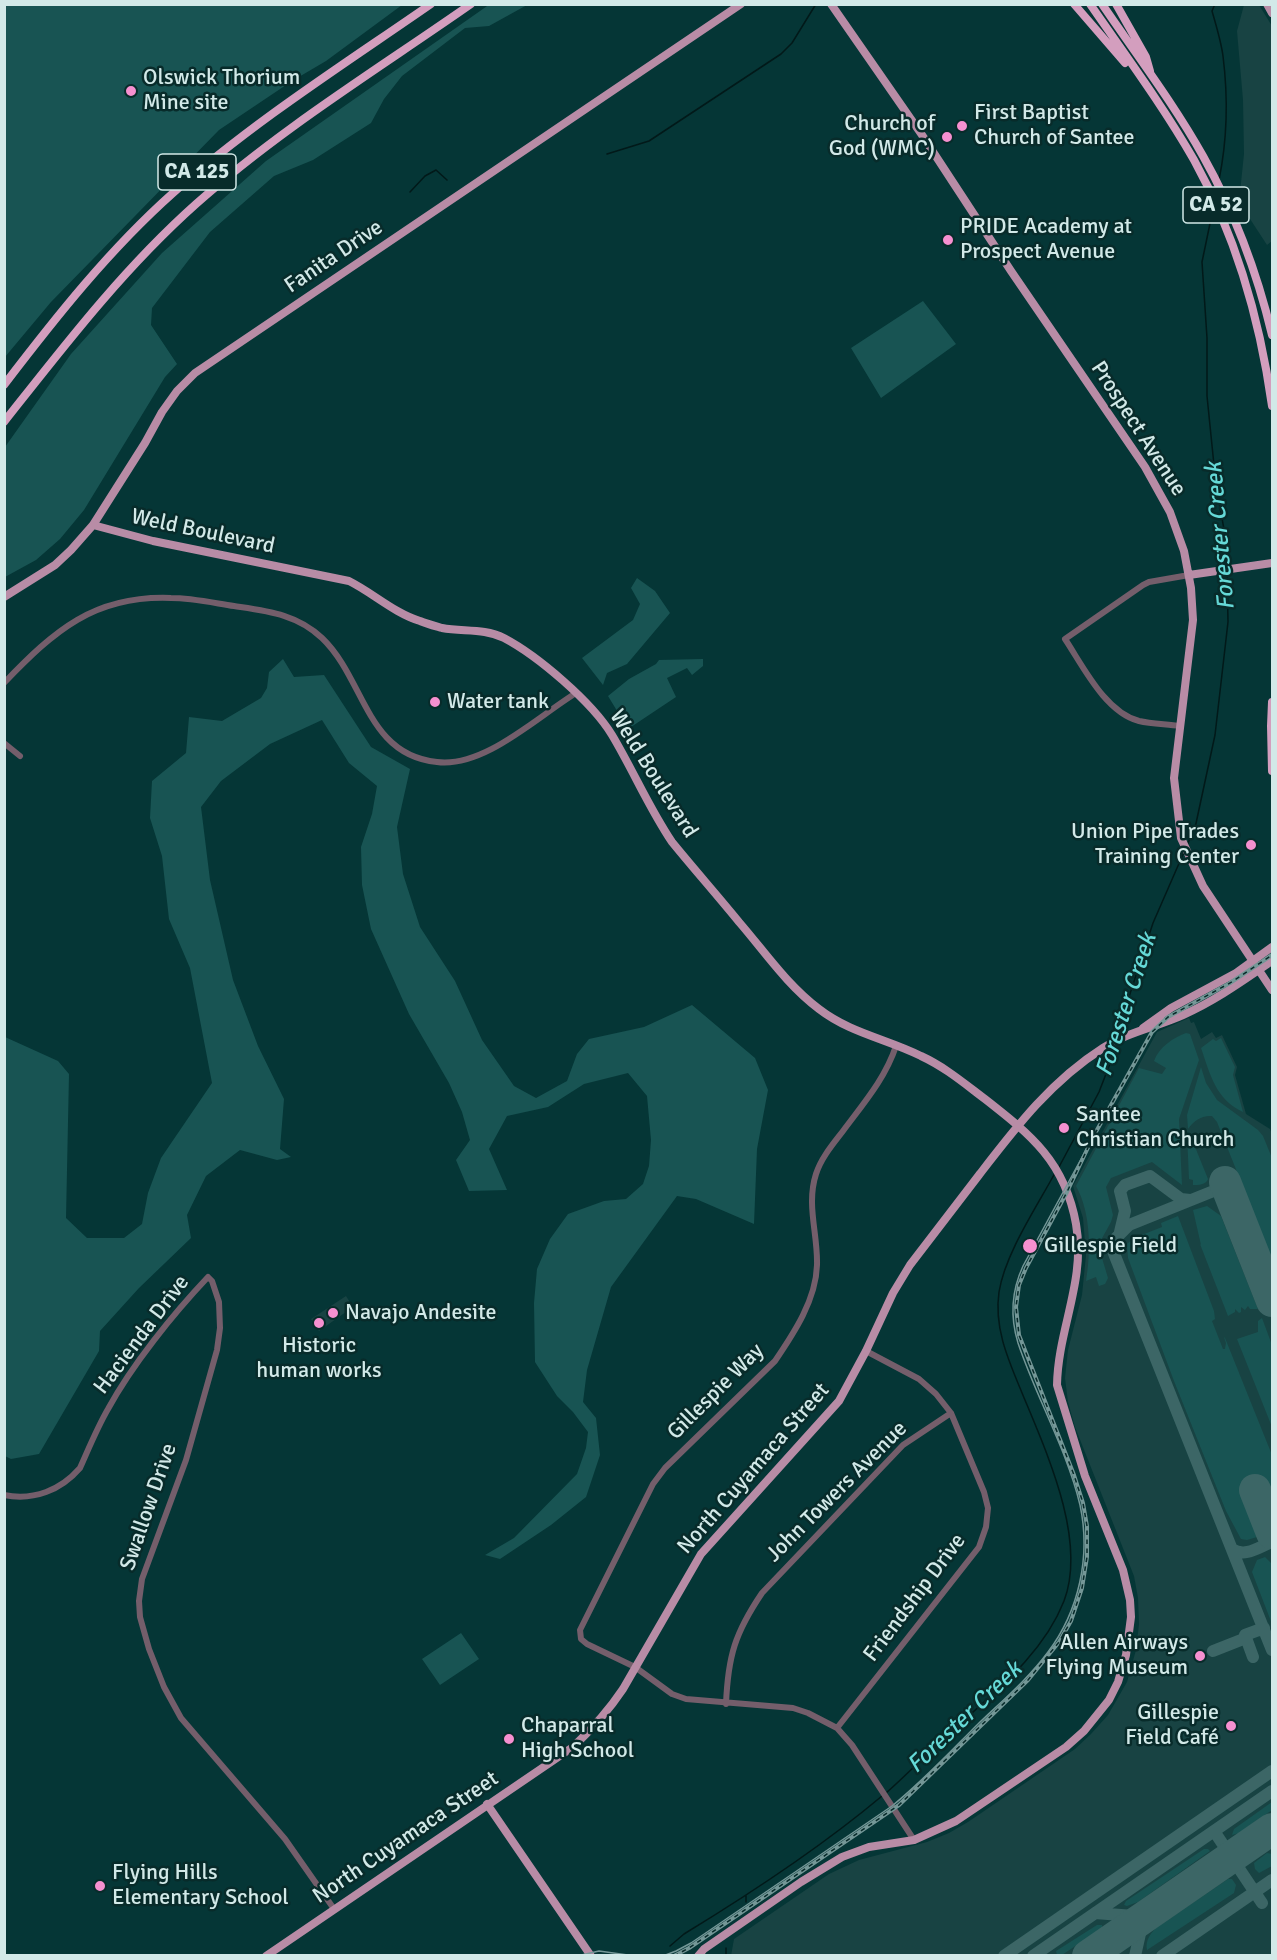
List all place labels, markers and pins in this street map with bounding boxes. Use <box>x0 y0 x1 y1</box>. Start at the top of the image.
place label: Olswick Thorium Mine site <box>143 65 300 116</box>
marker: Olswick Thorium Mine site <box>124 84 138 98</box>
place label: First Baptist Church of Santee <box>974 100 1135 152</box>
place label: Church of God (WMC) <box>829 111 935 162</box>
marker: First Baptist Church of Santee <box>955 119 969 133</box>
marker: Church of God (WMC) <box>940 130 954 144</box>
place label: PRIDE Academy at Prospect Avenue <box>960 214 1132 266</box>
marker: PRIDE Academy at Prospect Avenue <box>941 233 955 247</box>
place label: Water tank <box>447 689 549 715</box>
marker: Water tank <box>428 695 442 709</box>
place label: Union Pipe Trades Training Center <box>1071 819 1239 870</box>
marker: Union Pipe Trades Training Center <box>1244 838 1258 852</box>
place label: Santee Christian Church <box>1076 1102 1234 1154</box>
marker: Santee Christian Church <box>1057 1121 1071 1135</box>
place label: Gillespie Field <box>1044 1233 1177 1259</box>
marker: Gillespie Field <box>1021 1237 1039 1255</box>
place label: Navajo Andesite <box>345 1300 496 1326</box>
marker: Navajo Andesite <box>326 1306 340 1320</box>
marker: Historic human works <box>312 1316 326 1330</box>
place label: Historic human works <box>256 1333 382 1384</box>
place label: Allen Airways Flying Museum <box>1045 1630 1188 1682</box>
marker: Allen Airways Flying Museum <box>1193 1649 1207 1663</box>
place label: Gillespie Field Café <box>1125 1700 1219 1752</box>
place label: Chaparral High School <box>521 1713 634 1765</box>
marker: Gillespie Field Café <box>1224 1719 1238 1733</box>
marker: Chaparral High School <box>502 1732 516 1746</box>
place label: Flying Hills Elementary School <box>112 1860 289 1912</box>
marker: Flying Hills Elementary School <box>93 1879 107 1893</box>

